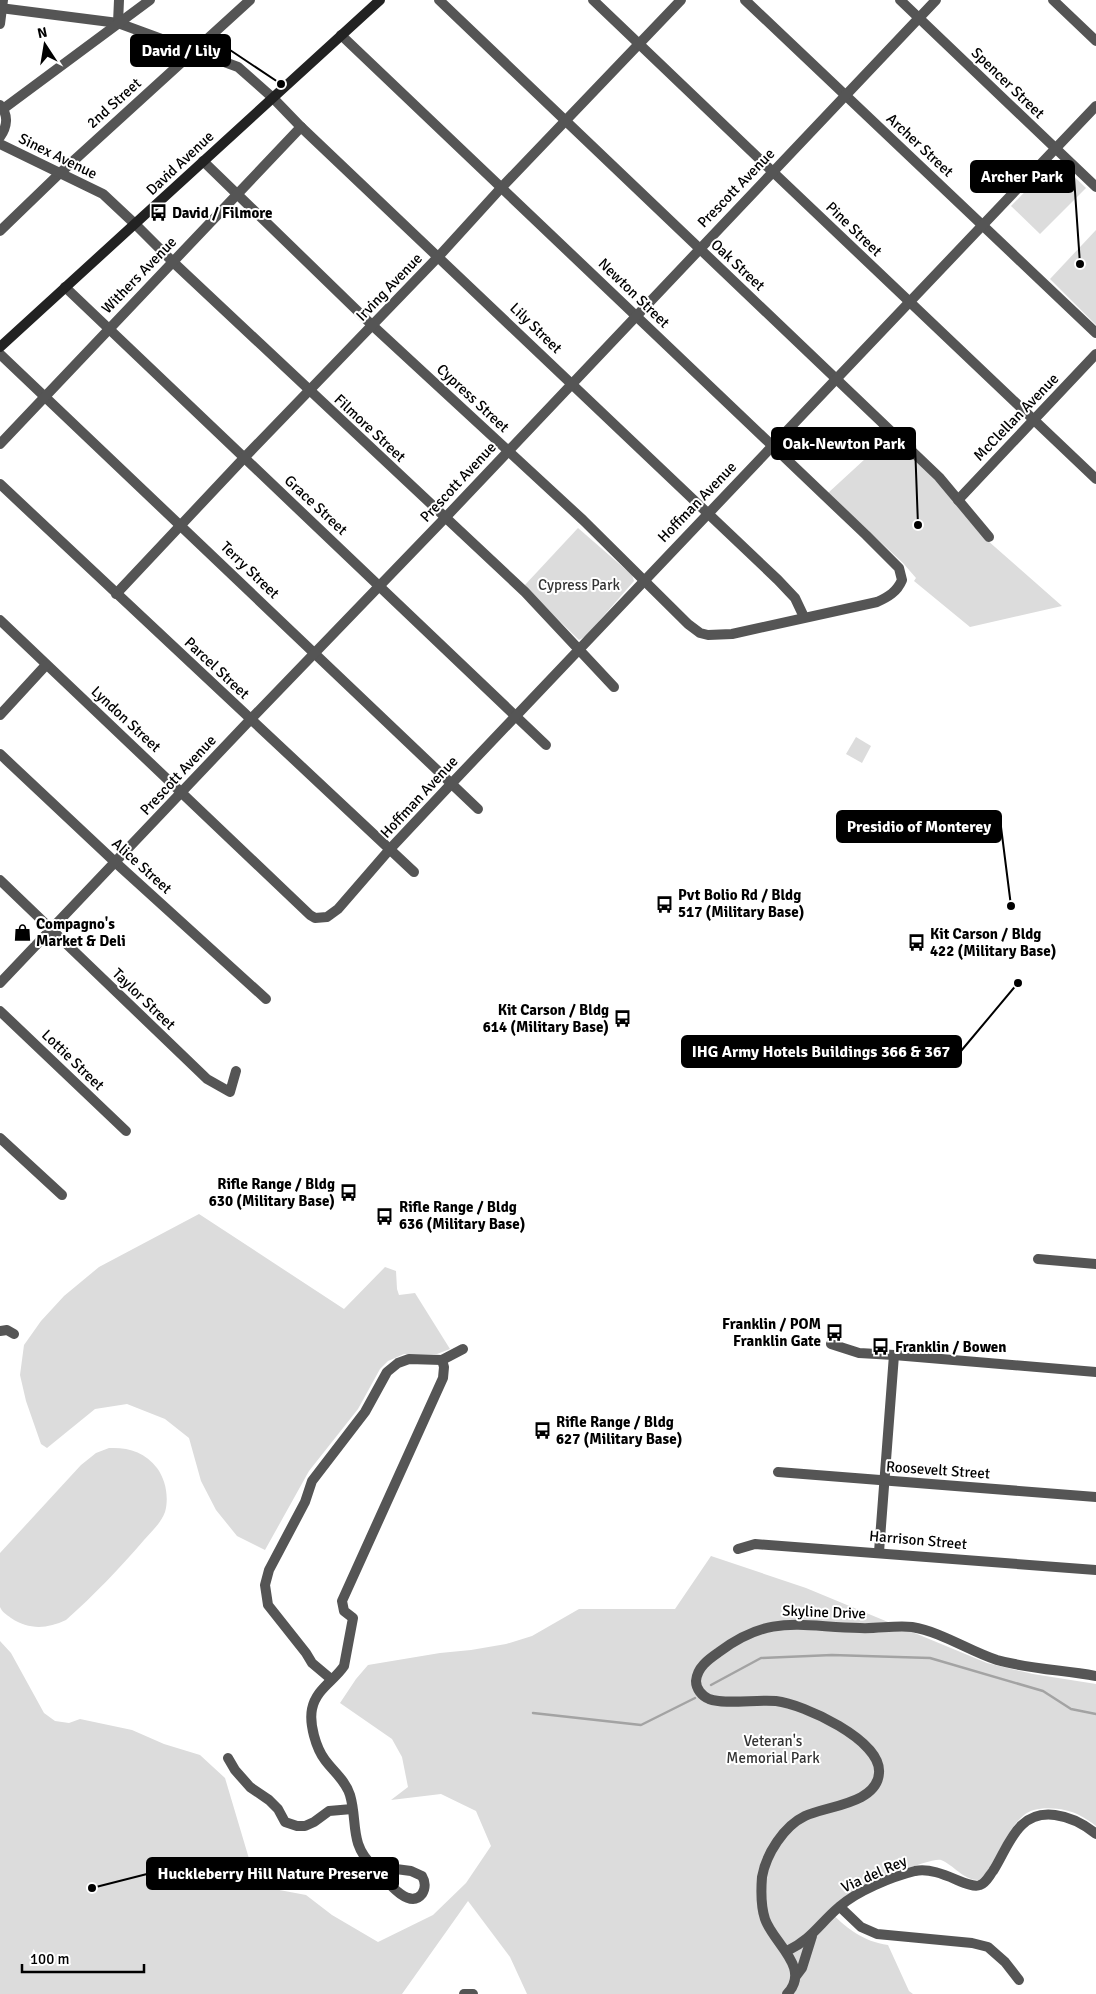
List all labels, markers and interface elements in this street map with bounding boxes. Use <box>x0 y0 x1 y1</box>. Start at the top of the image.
north arrow <box>20 20 70 70</box>
text: N <box>36 23 49 42</box>
callout: David / Lily <box>131 35 230 66</box>
text: David / Lily <box>141 41 221 61</box>
street label: Spencer Street <box>968 44 1048 122</box>
street label: 2nd Street <box>83 74 145 132</box>
street label: Archer Street <box>883 109 957 181</box>
street label: David Avenue <box>142 127 218 199</box>
street label: Sinex Avenue <box>16 129 100 183</box>
street label: Prescott Avenue <box>694 145 778 231</box>
callout: Archer Park <box>971 161 1074 192</box>
text: Archer Park <box>981 167 1064 187</box>
street label: Pine Street <box>822 198 886 260</box>
bus stop icon: David / Filmore <box>148 203 168 223</box>
place label: David / Filmore <box>172 204 272 222</box>
street label: Withers Avenue <box>98 233 180 317</box>
street label: Oak Street <box>707 236 769 294</box>
street label: Irving Avenue <box>352 249 426 325</box>
street label: Newton Street <box>595 255 673 331</box>
street label: Lily Street <box>506 299 566 357</box>
street label: Cypress Street <box>433 360 513 436</box>
street label: McClellan Avenue <box>970 369 1062 465</box>
street label: Filmore Street <box>331 390 409 466</box>
callout: Oak-Newton Park <box>772 428 915 459</box>
text: Oak-Newton Park <box>783 434 906 454</box>
street label: Prescott Avenue <box>416 438 500 526</box>
street label: Hoffman Avenue <box>654 458 740 546</box>
street label: Grace Street <box>281 471 351 539</box>
street label: Terry Street <box>217 538 283 602</box>
park label: Cypress Park <box>538 576 620 594</box>
street label: Parcel Street <box>181 633 253 703</box>
street label: Lyndon Street <box>87 682 165 756</box>
street label: Prescott Avenue <box>136 731 220 819</box>
street label: Hoffman Avenue <box>376 752 462 842</box>
callout: Presidio of Monterey <box>837 811 1001 842</box>
text: Presidio of Monterey <box>847 817 991 837</box>
street label: Alice Street <box>108 834 176 898</box>
place label: Pvt Bolio Rd / Bldg 517 (Military Base) <box>678 886 804 921</box>
bus stop icon: Pvt Bolio Rd / Bldg 517 (Military Base) <box>654 894 674 914</box>
place label: Compagno's Market & Deli <box>36 915 126 950</box>
shop icon: Compagno's Market & Deli <box>12 923 32 943</box>
place label: Kit Carson / Bldg 422 (Military Base) <box>930 925 1056 960</box>
bus stop icon: Kit Carson / Bldg 422 (Military Base) <box>906 933 926 953</box>
street label: Taylor Street <box>109 965 179 1033</box>
place label: Kit Carson / Bldg 614 (Military Base) <box>483 1001 609 1036</box>
bus stop icon: Kit Carson / Bldg 614 (Military Base) <box>613 1009 633 1029</box>
street label: Lottie Street <box>38 1026 108 1094</box>
callout: IHG Army Hotels Buildings 366 & 367 <box>682 1036 961 1067</box>
text: IHG Army Hotels Buildings 366 & 367 <box>692 1042 951 1062</box>
place label: Rifle Range / Bldg 630 (Military Base) <box>209 1175 335 1210</box>
bus stop icon: Rifle Range / Bldg 630 (Military Base) <box>339 1183 359 1203</box>
place label: Rifle Range / Bldg 636 (Military Base) <box>399 1198 525 1233</box>
bus stop icon: Rifle Range / Bldg 636 (Military Base) <box>375 1206 395 1226</box>
place label: Franklin / POM Franklin Gate <box>722 1315 821 1350</box>
bus stop icon: Franklin / POM Franklin Gate <box>825 1323 845 1343</box>
bus stop icon: Franklin / Bowen <box>871 1337 891 1357</box>
place label: Franklin / Bowen <box>895 1338 1007 1356</box>
place label: Rifle Range / Bldg 627 (Military Base) <box>556 1413 682 1448</box>
bus stop icon: Rifle Range / Bldg 627 (Military Base) <box>532 1421 552 1441</box>
street label: Roosevelt Street <box>885 1457 991 1483</box>
street label: Harrison Street <box>868 1527 968 1553</box>
street label: Skyline Drive <box>782 1602 866 1622</box>
park label: Veteran's Memorial Park <box>726 1732 820 1767</box>
street label: Via del Rey <box>838 1852 910 1896</box>
callout: Huckleberry Hill Nature Preserve <box>147 1858 398 1889</box>
text: Huckleberry Hill Nature Preserve <box>158 1864 389 1884</box>
scale bar <box>22 1942 145 1974</box>
text: 100 m <box>30 1950 70 1968</box>

